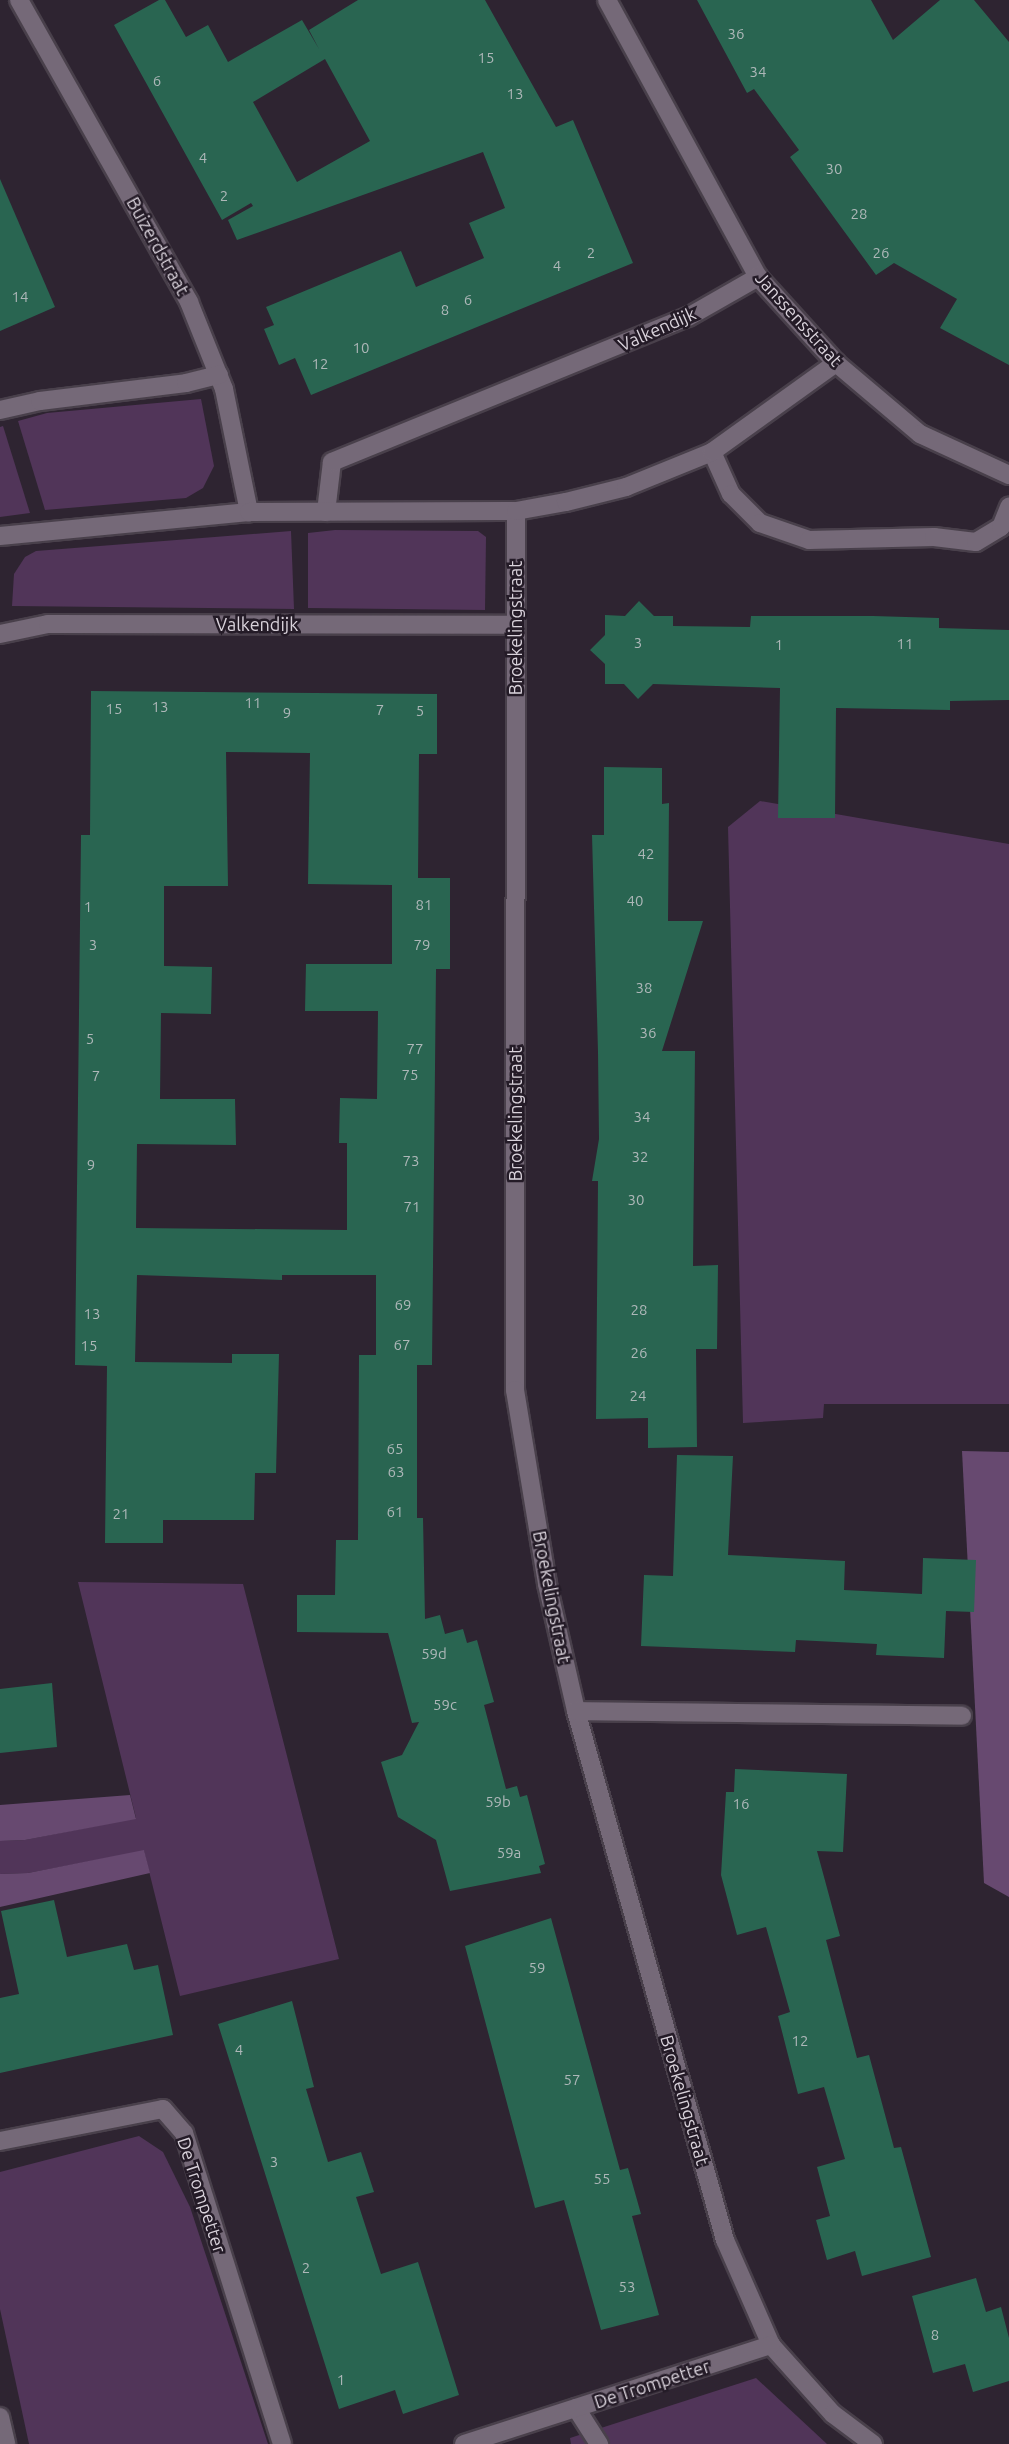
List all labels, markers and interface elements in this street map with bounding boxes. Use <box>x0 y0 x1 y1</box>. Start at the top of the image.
house number: 36 <box>728 25 744 43</box>
house number: 15 <box>478 49 494 67</box>
house number: 34 <box>750 63 766 81</box>
house number: 6 <box>153 72 161 90</box>
house number: 13 <box>507 85 523 103</box>
house number: 4 <box>199 149 207 167</box>
house number: 30 <box>826 160 842 178</box>
house number: 2 <box>220 187 228 205</box>
street label: Buizerdstraat <box>122 193 194 299</box>
house number: 28 <box>851 205 867 223</box>
house number: 2 <box>587 244 595 262</box>
house number: 26 <box>873 244 889 262</box>
house number: 4 <box>553 257 561 275</box>
street label: Janssensstraat <box>751 267 847 371</box>
house number: 14 <box>12 288 28 306</box>
house number: 6 <box>464 291 472 309</box>
house number: 8 <box>441 301 449 319</box>
street label: Valkendijk <box>615 302 699 356</box>
house number: 10 <box>353 339 369 357</box>
house number: 12 <box>312 355 328 373</box>
street label: Broekelingstraat <box>504 561 526 695</box>
street label: Valkendijk <box>216 613 298 635</box>
house number: 3 <box>634 634 642 652</box>
house number: 11 <box>897 635 913 653</box>
house number: 1 <box>775 636 783 654</box>
house number: 11 <box>245 694 261 712</box>
house number: 13 <box>152 698 168 716</box>
house number: 15 <box>106 700 122 718</box>
house number: 7 <box>376 701 384 719</box>
house number: 5 <box>416 702 424 720</box>
house number: 9 <box>283 704 291 722</box>
house number: 42 <box>638 845 654 863</box>
house number: 40 <box>627 892 643 910</box>
house number: 81 <box>416 896 432 914</box>
house number: 1 <box>84 898 92 916</box>
house number: 3 <box>89 936 97 954</box>
house number: 79 <box>414 936 430 954</box>
house number: 38 <box>636 979 652 997</box>
house number: 36 <box>640 1024 656 1042</box>
house number: 5 <box>86 1030 94 1048</box>
house number: 77 <box>407 1040 423 1058</box>
street label: Broekelingstraat <box>504 1047 526 1181</box>
house number: 75 <box>402 1066 418 1084</box>
house number: 7 <box>92 1067 100 1085</box>
house number: 34 <box>634 1108 650 1126</box>
house number: 32 <box>632 1148 648 1166</box>
house number: 73 <box>403 1152 419 1170</box>
house number: 9 <box>87 1156 95 1174</box>
house number: 30 <box>628 1191 644 1209</box>
house number: 71 <box>404 1198 420 1216</box>
house number: 69 <box>395 1296 411 1314</box>
house number: 28 <box>631 1301 647 1319</box>
house number: 13 <box>84 1305 100 1323</box>
house number: 67 <box>394 1336 410 1354</box>
house number: 15 <box>81 1337 97 1355</box>
house number: 26 <box>631 1344 647 1362</box>
house number: 24 <box>630 1387 646 1405</box>
house number: 65 <box>387 1440 403 1458</box>
house number: 63 <box>388 1463 404 1481</box>
house number: 61 <box>387 1503 403 1521</box>
house number: 21 <box>113 1505 129 1523</box>
street label: Broekelingstraat <box>529 1529 575 1665</box>
house number: 59d <box>421 1645 447 1663</box>
house number: 59c <box>433 1696 457 1714</box>
house number: 59b <box>485 1793 511 1811</box>
house number: 16 <box>733 1795 749 1813</box>
house number: 59a <box>497 1844 521 1862</box>
house number: 59 <box>529 1959 545 1977</box>
street label: Broekelingstraat <box>656 2032 714 2168</box>
house number: 12 <box>792 2032 808 2050</box>
house number: 4 <box>235 2041 243 2059</box>
house number: 57 <box>564 2071 580 2089</box>
street label: De Trompetter <box>173 2134 231 2256</box>
house number: 3 <box>270 2153 278 2171</box>
house number: 55 <box>594 2170 610 2188</box>
house number: 2 <box>302 2259 310 2277</box>
house number: 53 <box>619 2278 635 2296</box>
house number: 8 <box>931 2326 939 2344</box>
street label: De Trompetter <box>591 2355 713 2413</box>
house number: 1 <box>337 2371 345 2389</box>

